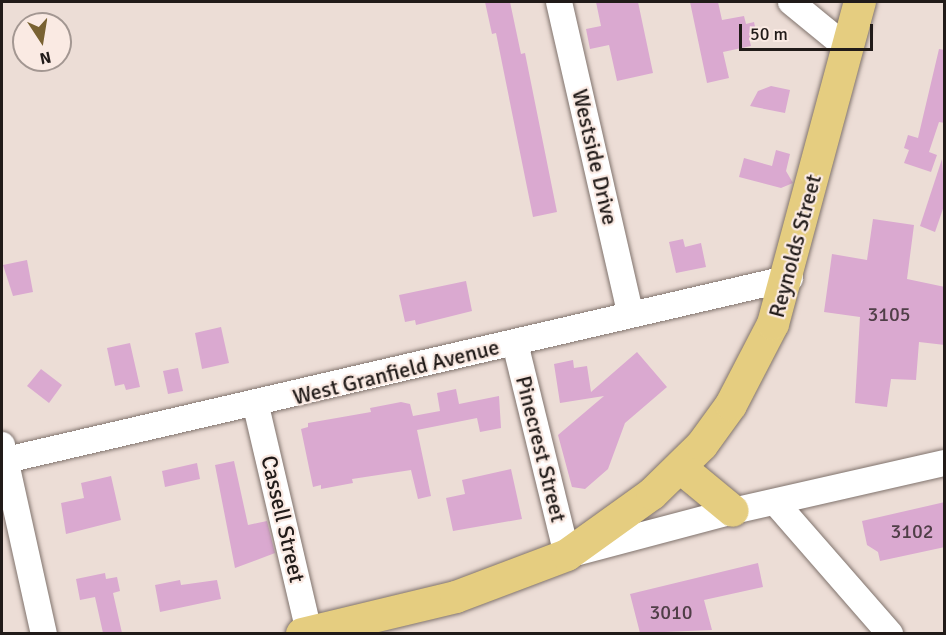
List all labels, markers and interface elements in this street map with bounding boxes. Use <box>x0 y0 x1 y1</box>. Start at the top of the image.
north arrow <box>12 12 72 72</box>
scale bar <box>742 12 876 50</box>
text: 50 m <box>750 23 788 45</box>
text: N <box>38 47 53 69</box>
street label: Westside Drive <box>567 87 623 227</box>
street label: Reynolds Street <box>763 172 827 320</box>
house number: 3105 <box>867 302 911 326</box>
street label: West Granfield Avenue <box>290 334 502 410</box>
street label: Pinecrest Street <box>510 373 572 525</box>
street label: Cassell Street <box>256 453 310 585</box>
house number: 3102 <box>890 519 934 543</box>
house number: 3010 <box>649 600 693 624</box>

